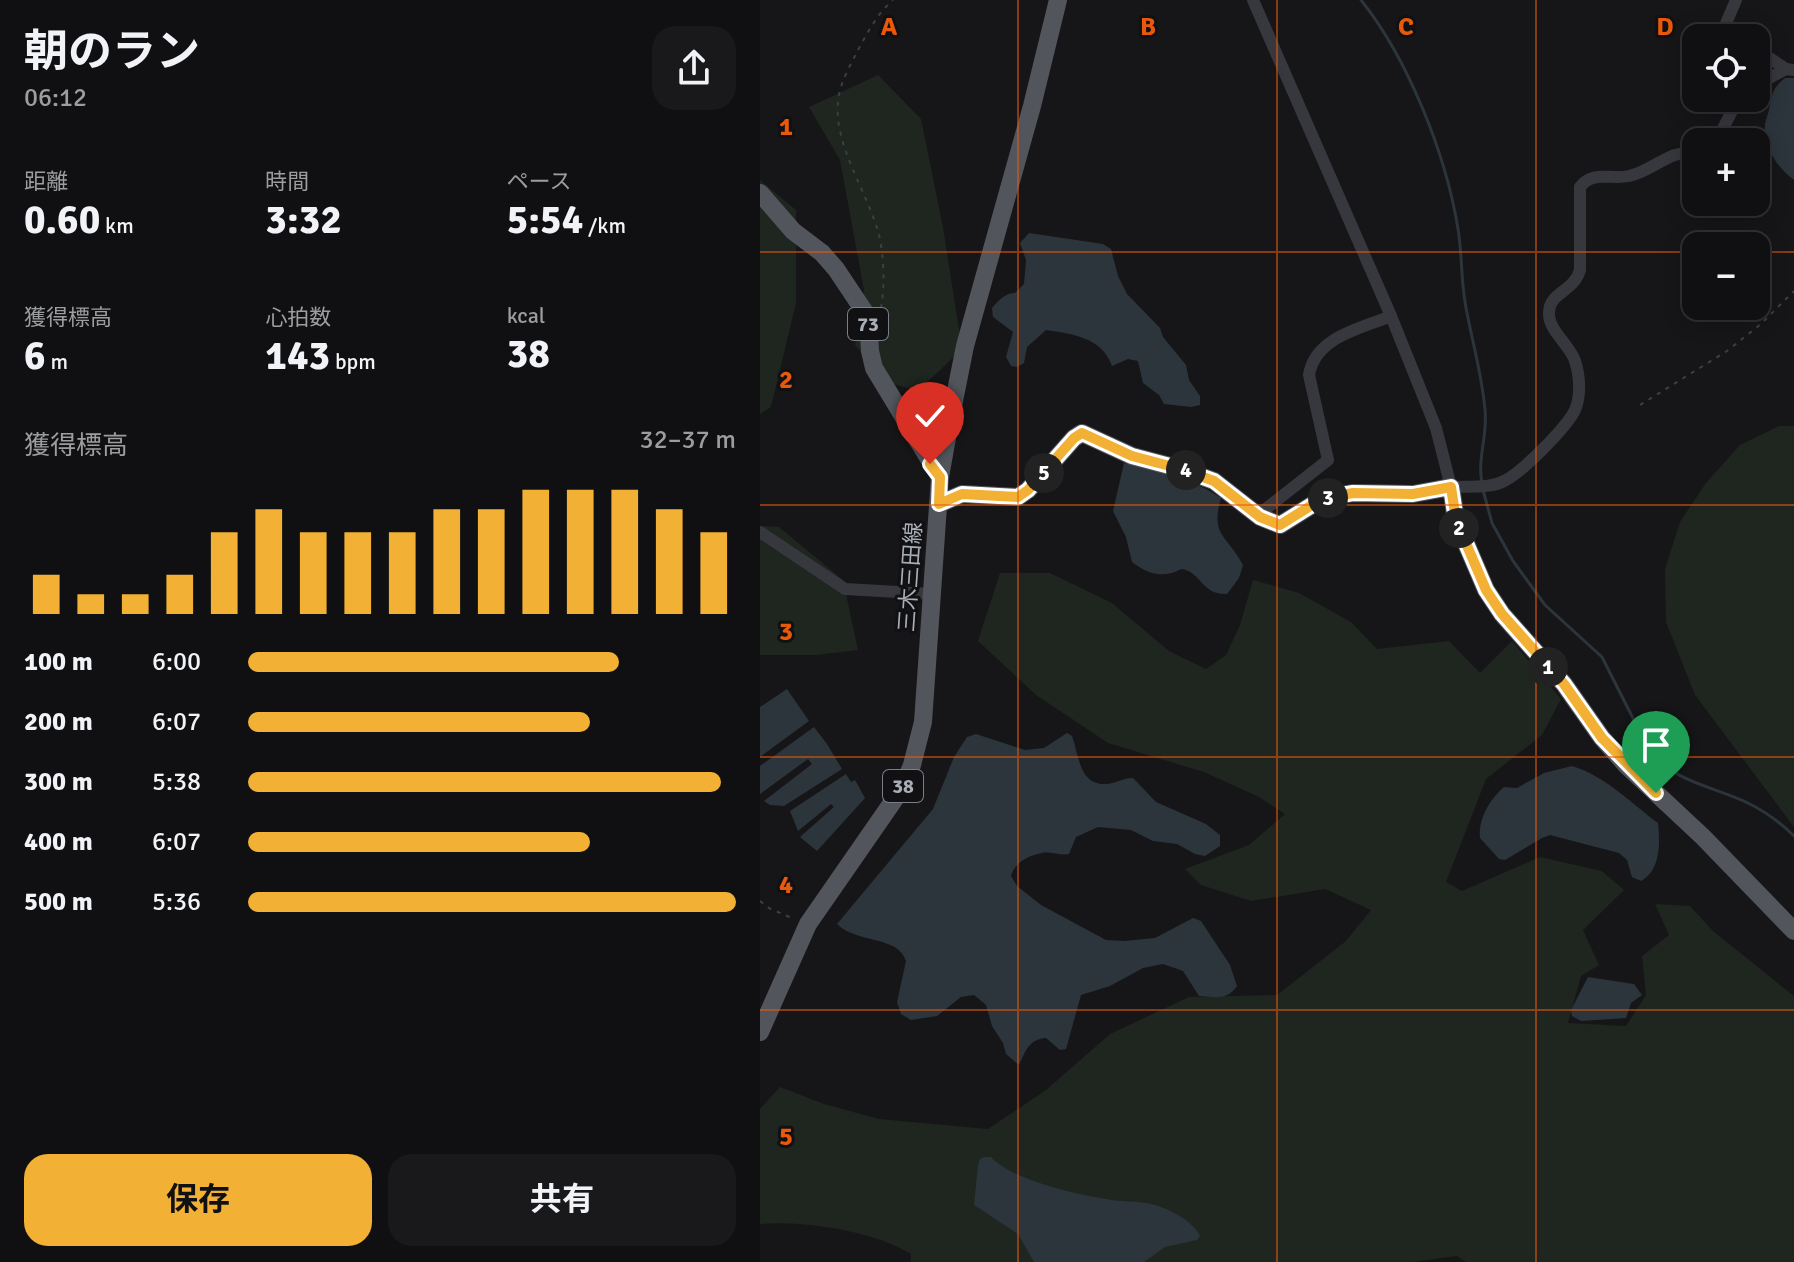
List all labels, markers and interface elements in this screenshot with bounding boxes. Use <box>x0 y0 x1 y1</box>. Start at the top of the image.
text: A <box>881 11 898 43</box>
text: B <box>1140 11 1156 43</box>
text: C <box>1398 11 1414 43</box>
text: D <box>1656 11 1674 43</box>
map controls <box>1682 24 1770 320</box>
button: locate <box>1682 24 1770 112</box>
text: 朝のラン <box>24 25 200 79</box>
button: share <box>652 26 736 110</box>
text: 06:12 <box>24 82 87 114</box>
text: 1 <box>779 111 793 143</box>
button: + <box>1682 128 1770 216</box>
text: 距離 <box>24 168 68 195</box>
text: 時間 <box>265 168 309 195</box>
text: ペース <box>507 168 572 195</box>
text: 0.60 <box>24 195 100 245</box>
text: 3:32 <box>265 195 342 245</box>
text: 5:54 <box>507 195 583 245</box>
text: km <box>100 212 134 239</box>
text: /km <box>583 212 626 239</box>
button: − <box>1682 232 1770 320</box>
text: kcal <box>507 302 545 329</box>
text: 獲得標高 <box>24 304 112 331</box>
text: 心拍数 <box>265 304 331 331</box>
road number: 73 <box>848 308 888 340</box>
text: 38 <box>507 329 550 379</box>
text: 6 <box>24 331 46 381</box>
text: 143 <box>265 331 330 381</box>
text: m <box>46 348 68 375</box>
text: bpm <box>330 348 376 375</box>
text: 2 <box>779 364 793 396</box>
pin <box>896 382 964 464</box>
icon: check <box>908 394 952 438</box>
text: 32–37 m <box>640 424 736 456</box>
text: 獲得標高 <box>24 430 128 462</box>
pin: 4 <box>1166 450 1206 490</box>
pin: 5 <box>1024 453 1064 493</box>
text: 4 <box>1180 456 1192 483</box>
text: 5 <box>1038 459 1050 486</box>
pin: 3 <box>1308 478 1348 518</box>
text: 3 <box>1322 484 1334 511</box>
pin: 2 <box>1439 508 1479 548</box>
text: 2 <box>1453 514 1465 541</box>
street label: 三木三田線 <box>893 521 927 633</box>
text: 3 <box>779 616 793 648</box>
text: 100 m <box>24 646 93 678</box>
text: 6:00 <box>152 646 201 678</box>
pin: 1 <box>1528 647 1568 687</box>
text: 1 <box>1542 653 1554 680</box>
text: 200 m <box>24 706 93 738</box>
text: 6:07 <box>152 706 201 738</box>
pin <box>1622 711 1690 793</box>
icon: arrive <box>1634 723 1678 767</box>
text: 300 m <box>24 766 93 798</box>
text: 5:38 <box>152 766 201 798</box>
road number: 38 <box>883 770 923 802</box>
text: 400 m <box>24 826 93 858</box>
text: 6:07 <box>152 826 201 858</box>
text: 4 <box>779 869 793 901</box>
text: 500 m <box>24 886 93 918</box>
text: 5:36 <box>152 886 201 918</box>
text: 5 <box>779 1121 793 1153</box>
button: 保存 <box>24 1154 372 1246</box>
button: 共有 <box>388 1154 736 1246</box>

